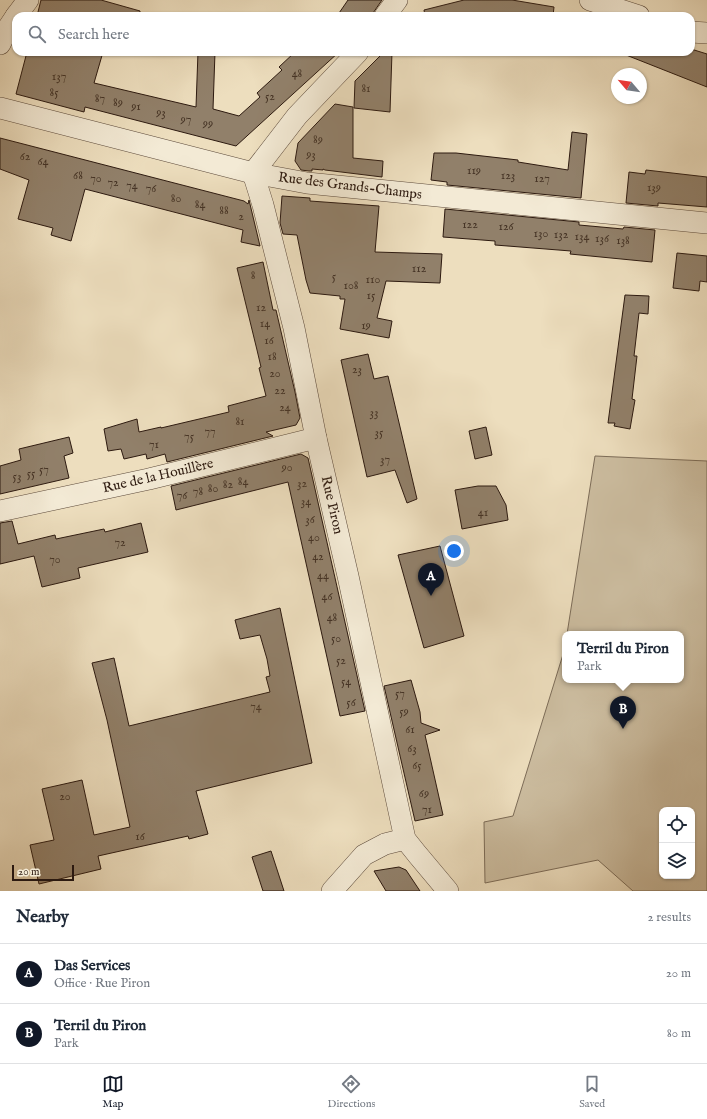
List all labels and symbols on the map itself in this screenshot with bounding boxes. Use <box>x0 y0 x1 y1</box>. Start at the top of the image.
house number: 48 <box>292 66 303 81</box>
north arrow <box>611 68 647 104</box>
house number: 137 <box>52 69 66 84</box>
house number: 81 <box>361 81 371 96</box>
house number: 85 <box>49 85 59 100</box>
house number: 52 <box>265 89 275 104</box>
house number: 87 <box>95 91 105 106</box>
house number: 89 <box>113 95 123 110</box>
house number: 91 <box>130 99 141 114</box>
house number: 93 <box>155 105 166 120</box>
house number: 97 <box>180 112 191 127</box>
house number: 99 <box>202 116 213 131</box>
house number: 89 <box>313 132 323 147</box>
house number: 93 <box>305 147 316 162</box>
house number: 62 <box>20 149 31 164</box>
house number: 64 <box>38 154 49 169</box>
house number: 119 <box>467 163 481 178</box>
house number: 68 <box>73 168 83 183</box>
street label: Rue des Grands-Champs <box>277 168 423 204</box>
house number: 123 <box>501 168 515 183</box>
house number: 70 <box>90 171 102 186</box>
house number: 127 <box>534 171 550 186</box>
house number: 72 <box>107 175 119 190</box>
house number: 74 <box>126 178 138 193</box>
house number: 139 <box>647 180 661 195</box>
house number: 76 <box>146 181 157 196</box>
house number: 80 <box>171 191 181 206</box>
house number: 84 <box>195 197 205 212</box>
house number: 88 <box>219 203 229 218</box>
house number: 2 <box>238 209 244 224</box>
house number: 122 <box>462 217 478 232</box>
house number: 126 <box>498 219 515 234</box>
house number: 130 <box>534 226 549 241</box>
house number: 132 <box>554 227 569 242</box>
house number: 134 <box>575 229 590 244</box>
house number: 136 <box>595 231 610 246</box>
house number: 138 <box>616 233 630 248</box>
house number: 112 <box>412 261 427 276</box>
house number: 8 <box>251 268 256 283</box>
house number: 5 <box>332 269 337 284</box>
house number: 110 <box>366 272 380 287</box>
house number: 108 <box>343 278 359 293</box>
house number: 15 <box>367 288 376 303</box>
house number: 12 <box>256 300 266 315</box>
house number: 14 <box>260 316 270 331</box>
house number: 19 <box>361 318 371 333</box>
house number: 16 <box>264 333 275 348</box>
house number: 18 <box>267 349 277 364</box>
house number: 23 <box>352 362 362 377</box>
house number: 20 <box>269 366 281 381</box>
house number: 22 <box>274 383 286 398</box>
house number: 24 <box>279 400 291 415</box>
house number: 33 <box>370 405 378 420</box>
house number: 81 <box>235 414 245 429</box>
house number: 77 <box>204 424 216 439</box>
house number: 35 <box>375 425 384 440</box>
house number: 75 <box>184 429 195 444</box>
house number: 71 <box>149 437 159 452</box>
house number: 37 <box>380 452 390 467</box>
street label: Rue de la Houillère <box>101 454 216 497</box>
house number: 90 <box>280 460 293 475</box>
house number: 57 <box>39 462 49 477</box>
house number: 55 <box>27 466 36 481</box>
house number: 53 <box>13 469 21 484</box>
house number: 84 <box>238 474 248 489</box>
street label: Rue Piron <box>317 474 348 536</box>
house number: 32 <box>297 476 307 491</box>
house number: 82 <box>223 477 234 492</box>
house number: 80 <box>208 481 218 496</box>
house number: 78 <box>193 484 203 499</box>
house number: 76 <box>177 488 188 503</box>
house number: 34 <box>301 494 311 509</box>
house number: 41 <box>478 505 488 520</box>
house number: 36 <box>305 512 316 527</box>
house number: 40 <box>308 530 320 545</box>
house number: 72 <box>114 535 126 550</box>
your location <box>444 541 464 561</box>
house number: 42 <box>312 549 324 564</box>
house number: 70 <box>49 552 61 567</box>
pin: A <box>418 563 444 596</box>
house number: 44 <box>317 568 329 583</box>
house number: 46 <box>322 589 333 604</box>
house number: 48 <box>327 610 338 625</box>
house number: 50 <box>331 631 341 646</box>
house number: 52 <box>336 653 346 668</box>
house number: 54 <box>341 674 351 689</box>
house number: 57 <box>395 686 405 701</box>
house number: 56 <box>346 695 357 710</box>
pin: B <box>610 696 636 729</box>
house number: 74 <box>250 699 262 714</box>
house number: 59 <box>399 704 409 719</box>
house number: 61 <box>405 722 415 737</box>
house number: 63 <box>407 741 417 756</box>
house number: 65 <box>412 758 422 773</box>
house number: 69 <box>419 786 429 801</box>
house number: 20 <box>59 789 71 804</box>
house number: 71 <box>422 802 432 817</box>
house number: 16 <box>135 829 146 844</box>
scale bar <box>12 863 74 882</box>

